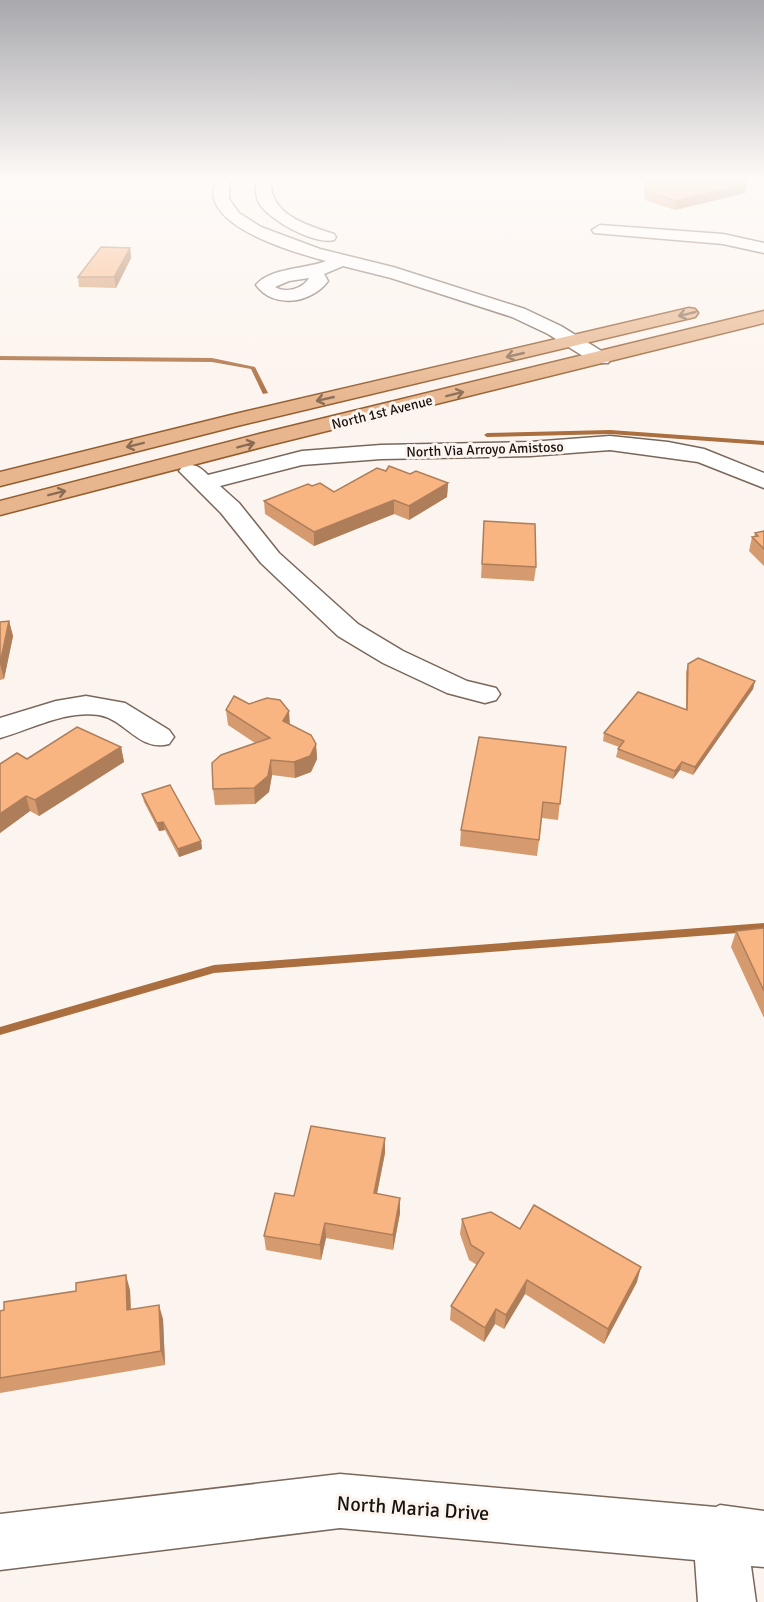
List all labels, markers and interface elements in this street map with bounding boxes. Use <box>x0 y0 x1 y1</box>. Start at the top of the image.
one-way arrow <box>678 308 697 320</box>
one-way arrow <box>505 350 525 361</box>
one-way arrow <box>446 387 465 399</box>
street label: North 1st Avenue <box>330 392 434 433</box>
one-way arrow <box>315 394 334 406</box>
one-way arrow <box>236 438 255 450</box>
street label: North Via Arroyo Amistoso <box>406 438 564 461</box>
one-way arrow <box>126 440 145 451</box>
one-way arrow <box>47 487 66 499</box>
street label: North Maria Drive <box>336 1491 490 1526</box>

